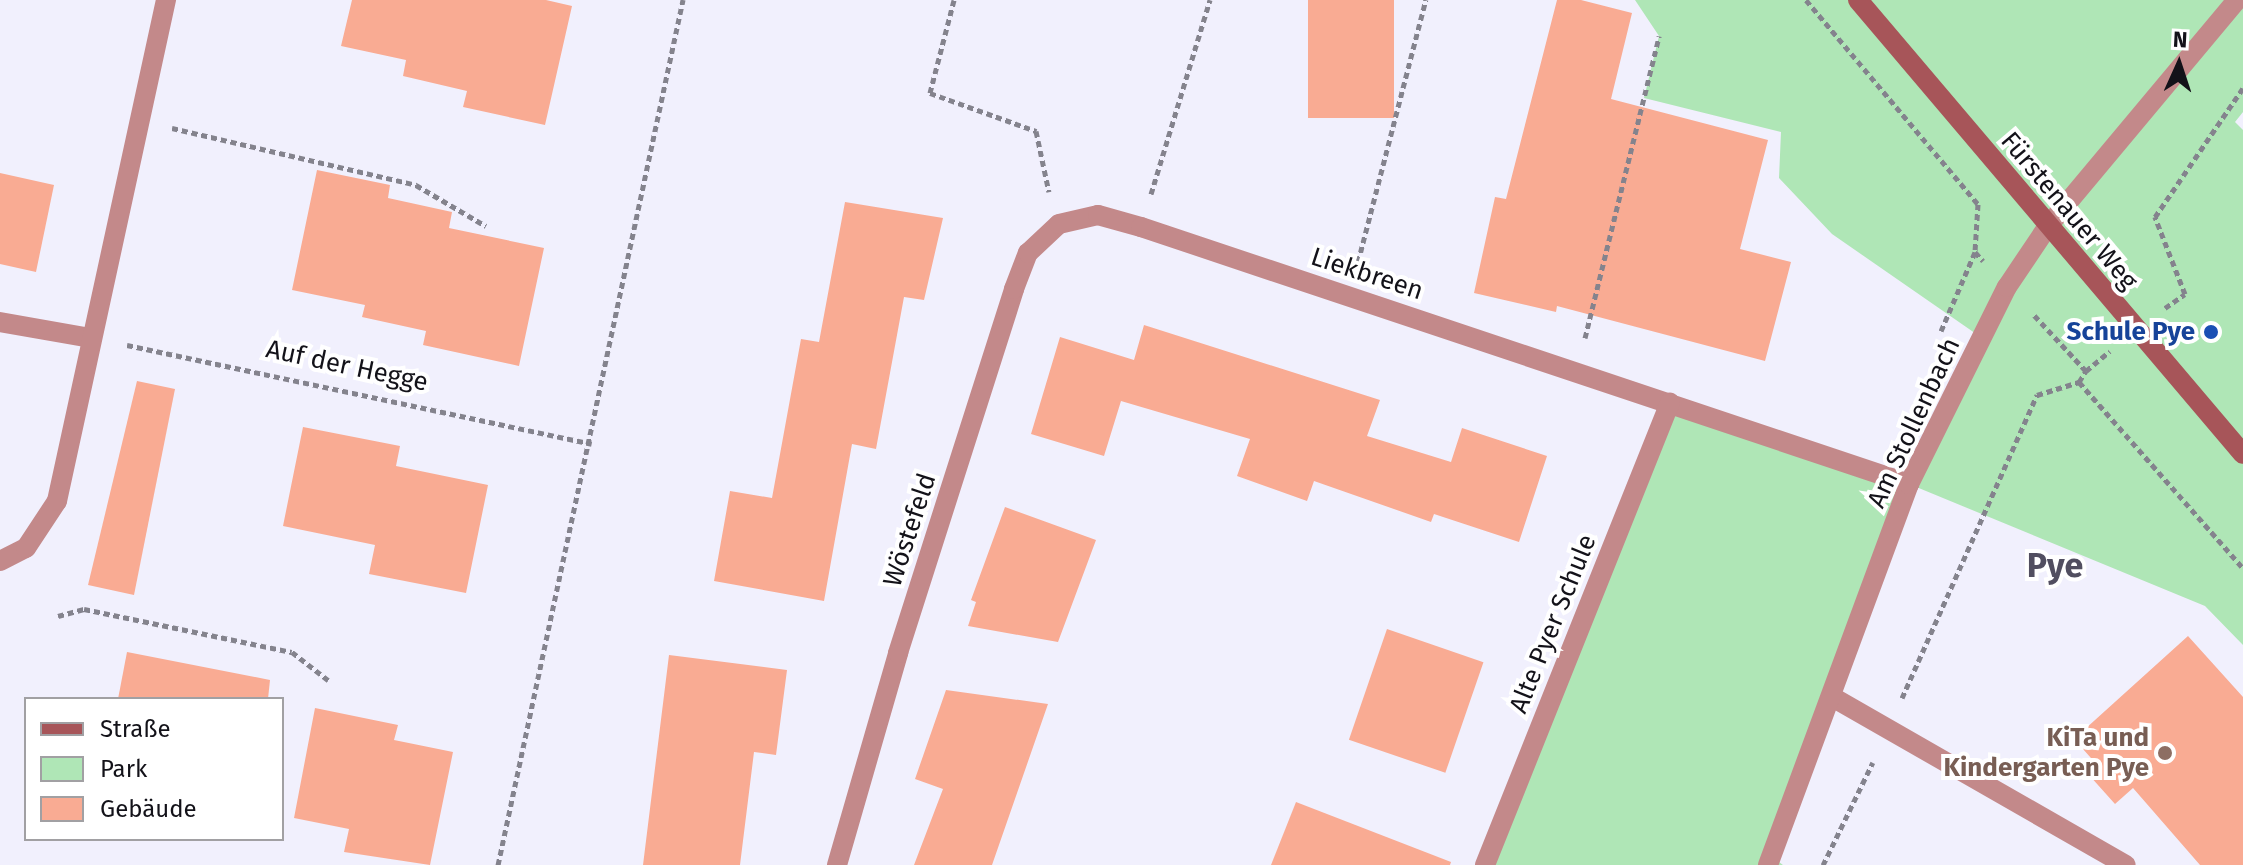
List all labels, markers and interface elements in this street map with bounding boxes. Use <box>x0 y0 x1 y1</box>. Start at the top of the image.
north arrow <box>2139 24 2219 104</box>
text: N <box>2172 26 2188 53</box>
street label: Fürstenauer Weg <box>1994 126 2144 296</box>
street label: Liekbreen <box>1307 241 1427 307</box>
place label: Schule Pye <box>2067 316 2195 348</box>
marker: Schule Pye <box>2202 323 2220 341</box>
street label: Am Stollenbach <box>1861 333 1967 513</box>
street label: Auf der Hegge <box>263 334 431 398</box>
street label: Wöstefeld <box>877 469 943 591</box>
street label: Alte Pyer Schule <box>1503 530 1603 718</box>
district label: Pye <box>2027 546 2083 586</box>
legend <box>24 697 284 841</box>
text: Straße <box>100 715 171 743</box>
place label: KiTa und Kindergarten Pye <box>1944 722 2149 784</box>
marker: KiTa und Kindergarten Pye <box>2156 744 2174 762</box>
text: Park <box>100 755 147 783</box>
text: Gebäude <box>100 795 197 823</box>

